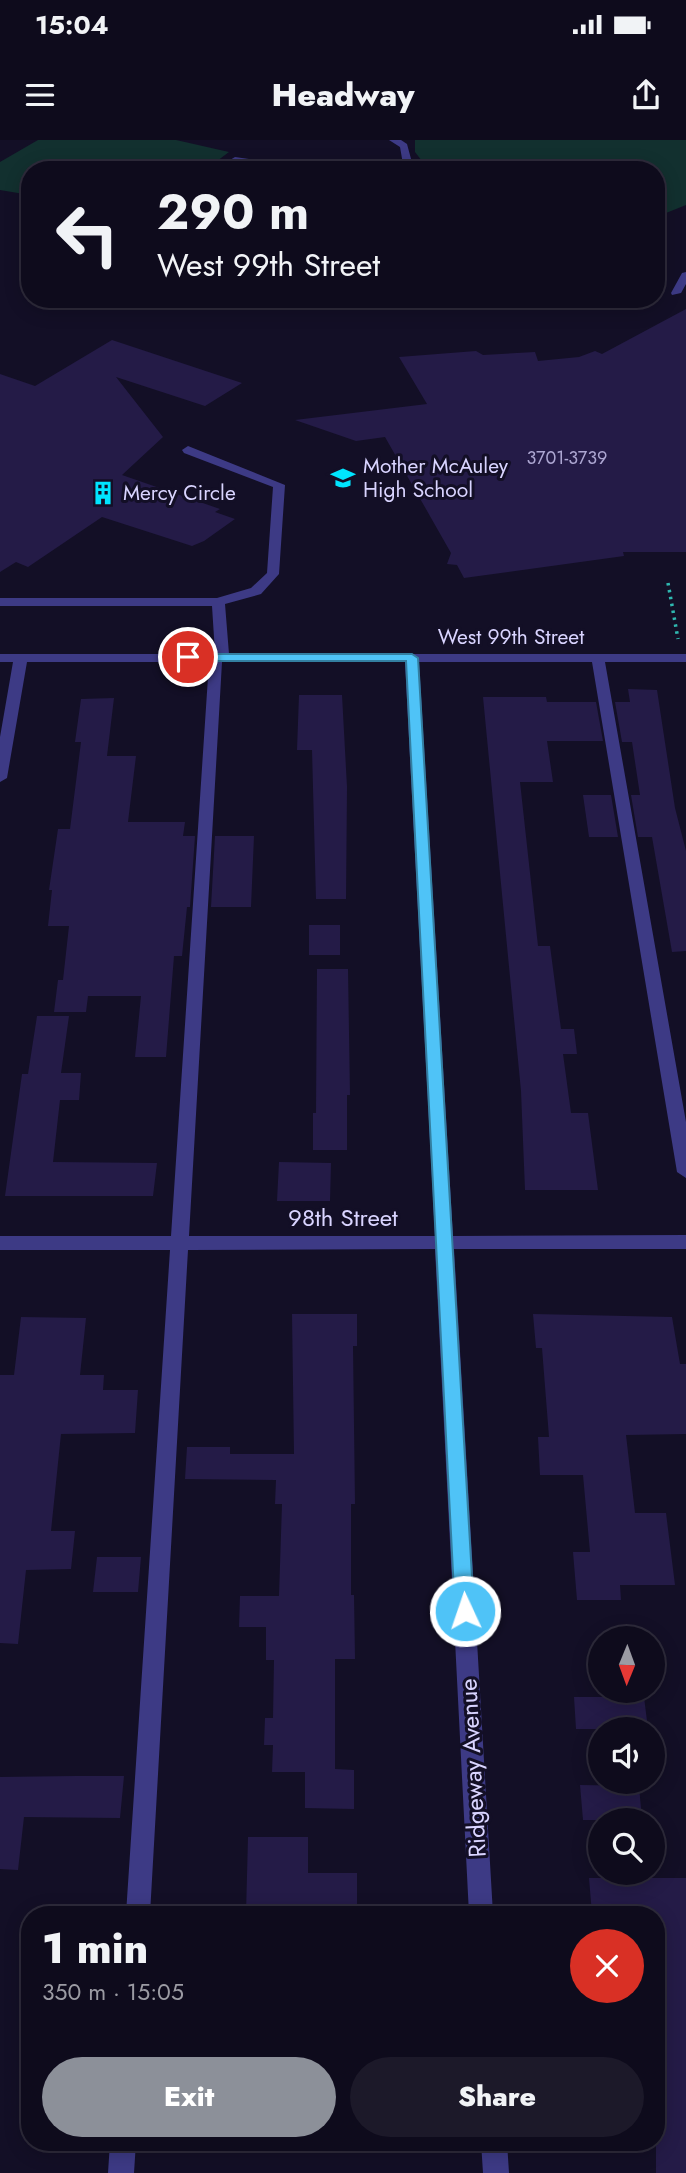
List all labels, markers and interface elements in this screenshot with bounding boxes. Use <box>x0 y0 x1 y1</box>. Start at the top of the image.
text: 15:04 <box>35 6 109 44</box>
text: Headway <box>272 72 414 118</box>
icon: menu <box>21 76 59 114</box>
icon: share <box>627 76 665 114</box>
text: 290 m <box>157 177 309 247</box>
icon: left <box>42 189 133 280</box>
text: West 99th Street <box>157 242 380 288</box>
house number: 3701-3739 <box>527 445 607 471</box>
place label: Mother McAuley High School <box>363 451 509 505</box>
school or university icon: Mother McAuley High School <box>329 464 357 492</box>
place label: Mercy Circle <box>123 478 236 508</box>
building icon: Mercy Circle <box>89 479 117 507</box>
street label: West 99th Street <box>438 622 584 652</box>
pin <box>158 627 218 687</box>
icon: arrive <box>169 638 207 676</box>
street label: 98th Street <box>288 1200 398 1235</box>
position arrow <box>428 1574 502 1648</box>
north arrow <box>588 1626 665 1703</box>
map controls <box>588 1626 665 1885</box>
street label: Ridgeway Avenue <box>450 1678 495 1858</box>
button: sound <box>588 1717 665 1794</box>
button: search <box>588 1808 665 1885</box>
text: 1 min <box>42 1918 148 1979</box>
button: close <box>570 1929 644 2003</box>
text: 350 m · 15:05 <box>42 1975 184 2009</box>
button: Exit <box>42 2057 336 2137</box>
button: Share <box>350 2057 644 2137</box>

